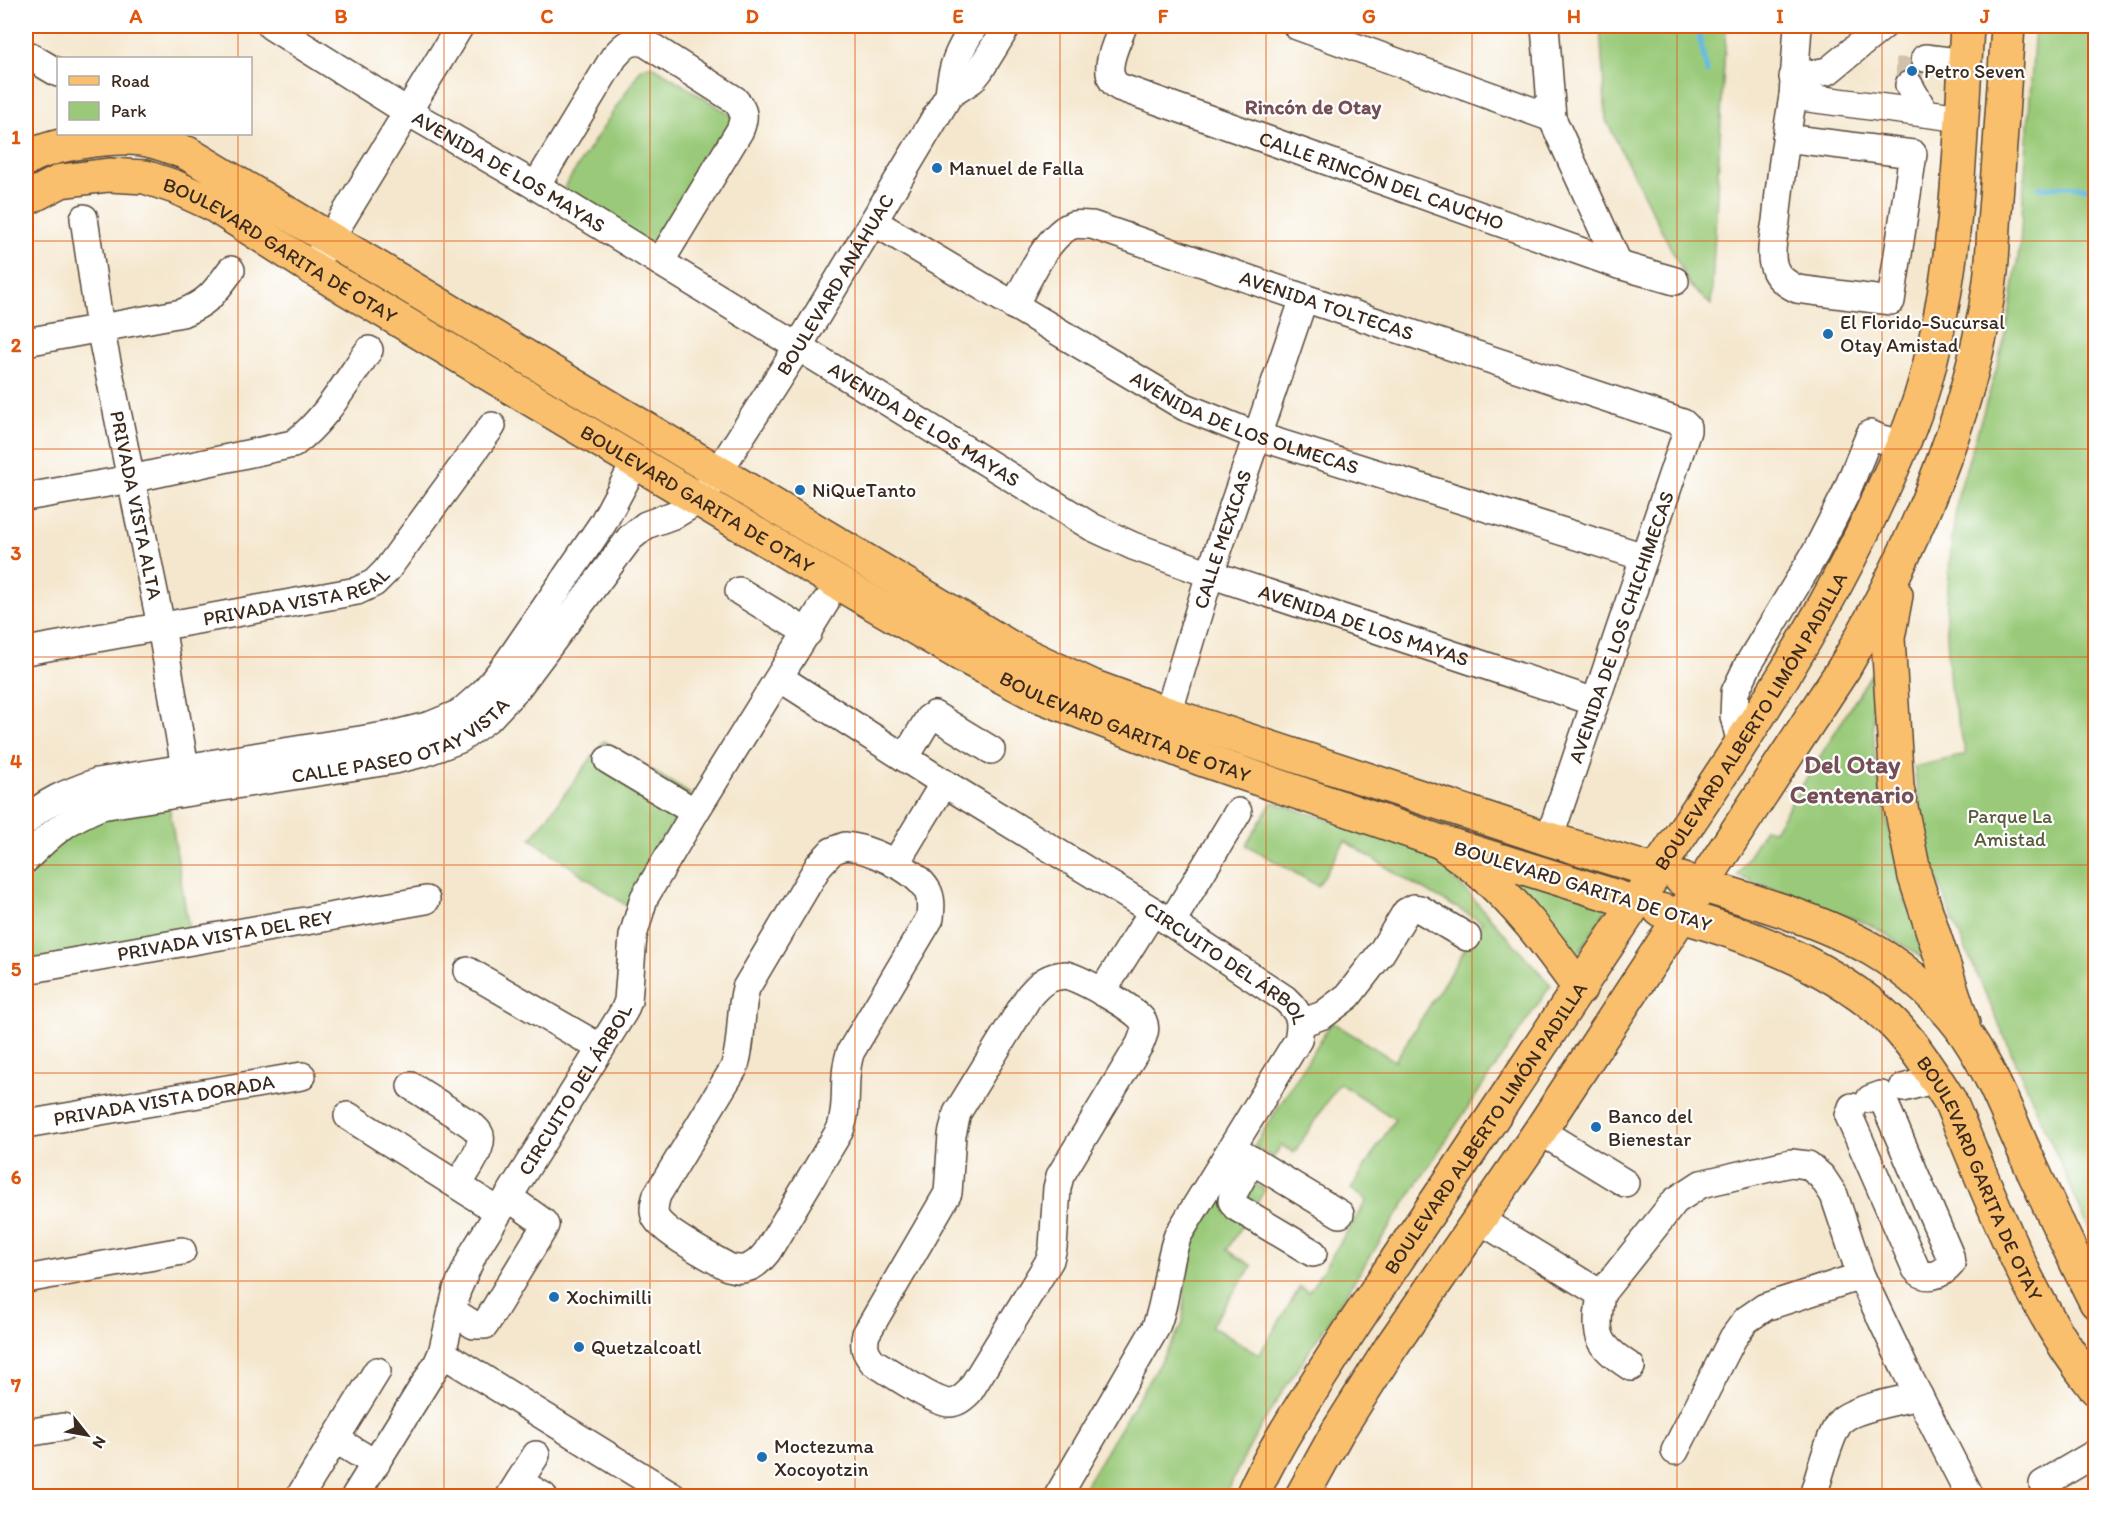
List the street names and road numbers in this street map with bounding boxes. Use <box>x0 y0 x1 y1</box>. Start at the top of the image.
street label: AVENIDA DE LOS MAYAS <box>408 105 610 238</box>
street label: CALLE RINCÓN DEL CAUCHO <box>1256 126 1507 235</box>
street label: BOULEVARD GARITA DE OTAY <box>160 172 402 329</box>
street label: BOULEVARD ANÁHUAC <box>771 189 899 380</box>
street label: AVENIDA TOLTECAS <box>1237 265 1417 345</box>
street label: AVENIDA DE LOS MAYAS <box>824 356 1024 492</box>
street label: AVENIDA DE LOS OLMECAS <box>1126 365 1362 479</box>
street label: PRIVADA VISTA ALTA <box>105 408 167 602</box>
street label: BOULEVARD GARITA DE OTAY <box>576 420 819 578</box>
street label: CALLE MEXICAS <box>1188 467 1257 612</box>
street label: AVENIDA DE LOS CHICHIMECAS <box>1563 488 1679 766</box>
street label: PRIVADA VISTA REAL <box>201 563 394 631</box>
street label: BOULEVARD ALBERTO LIMÓN PADILLA <box>1649 568 1852 875</box>
street label: AVENIDA DE LOS MAYAS <box>1256 579 1472 671</box>
street label: BOULEVARD GARITA DE OTAY <box>996 666 1254 787</box>
street label: CALLE PASEO OTAY VISTA <box>290 692 514 788</box>
street label: BOULEVARD GARITA DE OTAY <box>1451 835 1715 937</box>
street label: CIRCUITO DEL ÁRBOL <box>1140 896 1312 1027</box>
street label: PRIVADA VISTA DEL REY <box>115 904 335 966</box>
street label: BOULEVARD ALBERTO LIMÓN PADILLA <box>1379 977 1592 1279</box>
street label: CIRCUITO DEL ÁRBOL <box>513 1001 637 1180</box>
street label: BOULEVARD GARITA DE OTAY <box>1912 1051 2048 1305</box>
street label: PRIVADA VISTA DORADA <box>52 1069 276 1131</box>

